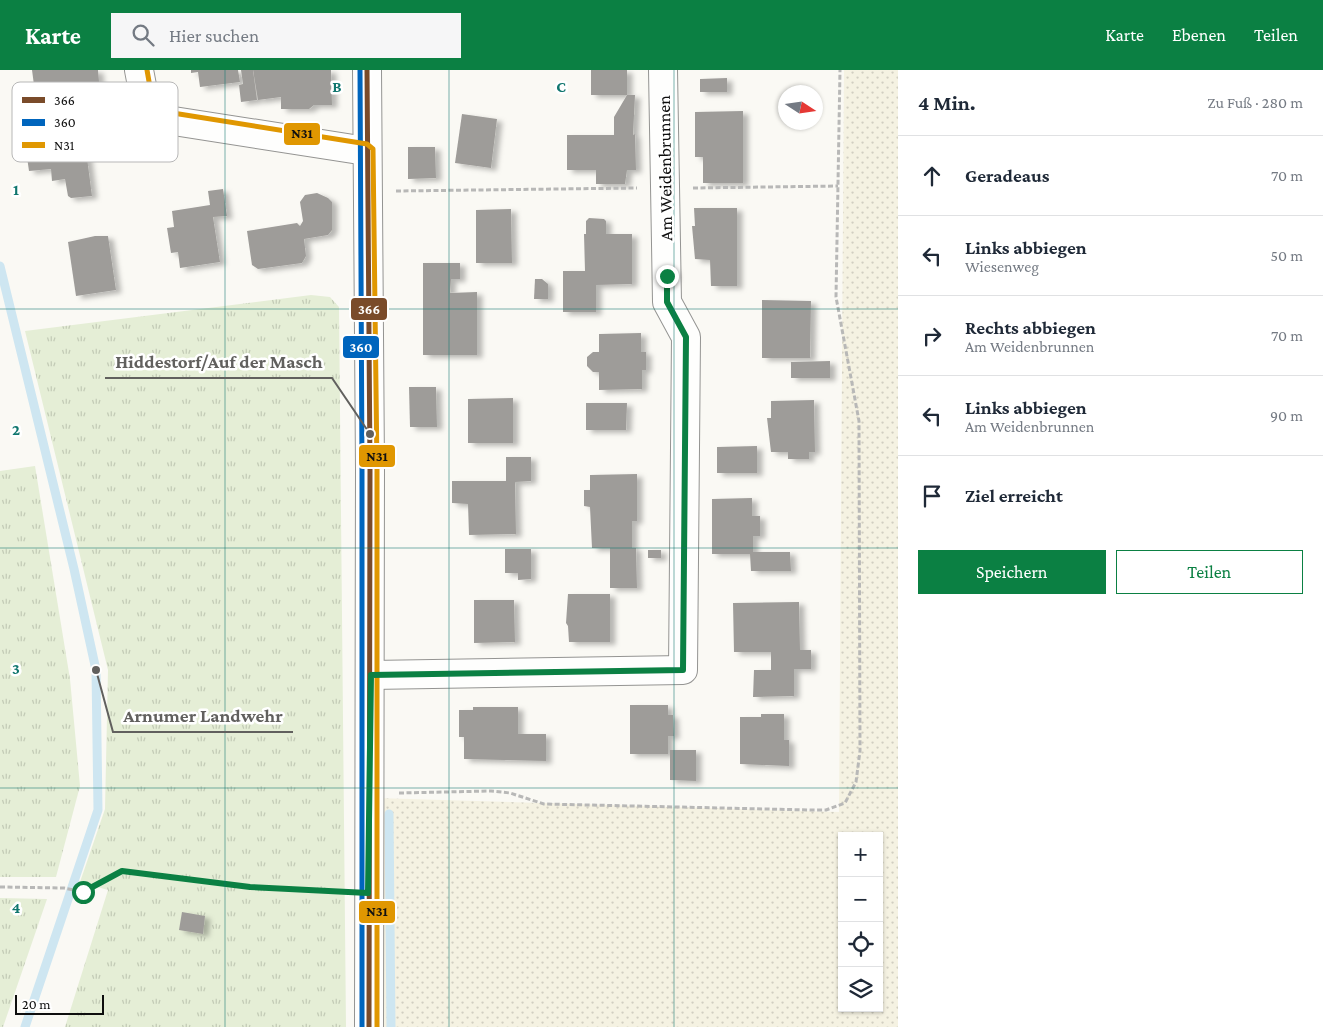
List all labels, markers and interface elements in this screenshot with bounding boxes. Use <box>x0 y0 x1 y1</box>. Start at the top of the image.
search box <box>111 13 461 58</box>
icon: search <box>129 21 157 49</box>
text: Karte <box>25 22 81 49</box>
text: Hier suchen <box>169 25 259 46</box>
text: Karte <box>1105 25 1144 45</box>
text: Ebenen <box>1172 25 1226 45</box>
text: Teilen <box>1254 25 1298 45</box>
text: B <box>332 78 342 95</box>
text: C <box>556 78 566 95</box>
legend <box>12 82 178 162</box>
north arrow <box>778 85 823 130</box>
text: 4 Min. <box>918 91 976 115</box>
text: 366 <box>54 92 75 108</box>
text: Zu Fuß · 280 m <box>1207 94 1303 111</box>
street label: Am Weidenbrunnen <box>654 95 676 241</box>
text: 360 <box>54 114 76 130</box>
line badge: N31 <box>283 122 321 146</box>
text: N31 <box>291 125 313 141</box>
text: N31 <box>54 137 75 153</box>
icon: ahead <box>918 162 946 190</box>
text: Geradeaus <box>965 165 1050 186</box>
text: 70 m <box>1271 167 1303 184</box>
text: 1 <box>13 181 19 198</box>
text: Links abbiegen <box>965 237 1087 258</box>
icon: left <box>918 242 946 270</box>
text: 50 m <box>1271 247 1303 264</box>
text: Wiesenweg <box>965 258 1039 275</box>
route end <box>656 265 679 288</box>
line badge: 366 <box>350 297 388 321</box>
text: 366 <box>358 301 380 317</box>
text: Rechts abbiegen <box>965 317 1096 338</box>
icon: right <box>918 322 946 350</box>
text: 70 m <box>1271 327 1303 344</box>
line badge: 360 <box>342 335 380 359</box>
text: Am Weidenbrunnen <box>965 338 1094 355</box>
text: 360 <box>350 339 372 355</box>
callout: Hiddestorf/Auf der Masch <box>105 344 332 378</box>
text: Hiddestorf/Auf der Masch <box>115 351 323 372</box>
text: Links abbiegen <box>965 397 1087 418</box>
icon: left <box>918 402 946 430</box>
text: 90 m <box>1270 407 1303 424</box>
text: Am Weidenbrunnen <box>965 418 1094 435</box>
text: 2 <box>12 421 20 438</box>
line badge: N31 <box>358 444 396 468</box>
text: N31 <box>366 448 388 464</box>
icon: arrive <box>918 482 946 510</box>
text: Ziel erreicht <box>965 485 1063 506</box>
button: Speichern <box>918 550 1106 594</box>
button: Teilen <box>1116 550 1303 594</box>
text: 3 <box>12 660 20 677</box>
callout: Arnumer Landwehr <box>113 698 293 732</box>
text: Arnumer Landwehr <box>122 705 283 726</box>
map controls <box>838 832 883 1012</box>
button: + <box>838 832 883 877</box>
button: − <box>838 877 883 922</box>
route start <box>72 881 95 904</box>
text: 4 <box>12 899 21 916</box>
line badge: N31 <box>358 900 396 924</box>
text: N31 <box>366 903 388 919</box>
button: locate <box>838 922 883 967</box>
button: layers <box>838 967 883 1012</box>
scale bar <box>15 992 104 1015</box>
text: 20 m <box>22 996 50 1012</box>

